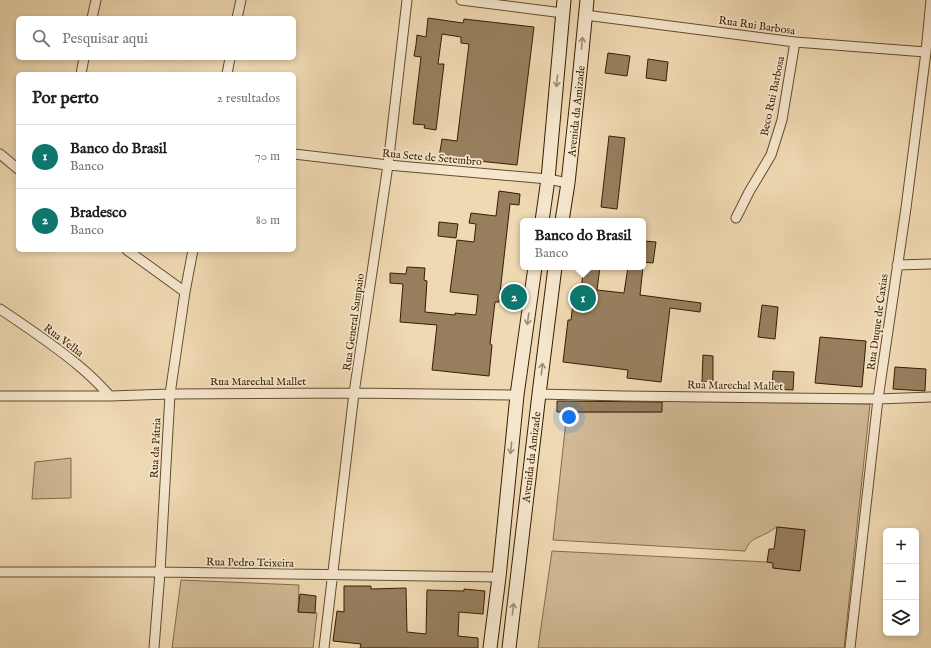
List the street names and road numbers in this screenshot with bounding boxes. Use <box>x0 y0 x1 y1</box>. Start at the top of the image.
street label: Rua Rui Barbosa <box>718 14 796 38</box>
street label: Beco Rui Barbosa <box>758 55 788 137</box>
street label: Avenida da Amizade <box>565 65 589 158</box>
street label: Rua Sete de Setembro <box>381 147 482 169</box>
street label: Rua General Sampaio <box>340 272 368 372</box>
street label: Rua Duque de Caxias <box>864 273 892 371</box>
street label: Rua Velha <box>41 321 86 361</box>
street label: Rua Marechal Mallet <box>210 375 306 389</box>
street label: Rua Marechal Mallet <box>687 378 783 394</box>
street label: Avenida da Amizade <box>519 411 545 504</box>
street label: Rua da Pátria <box>147 417 165 479</box>
street label: Rua Pedro Teixeira <box>206 555 294 571</box>

